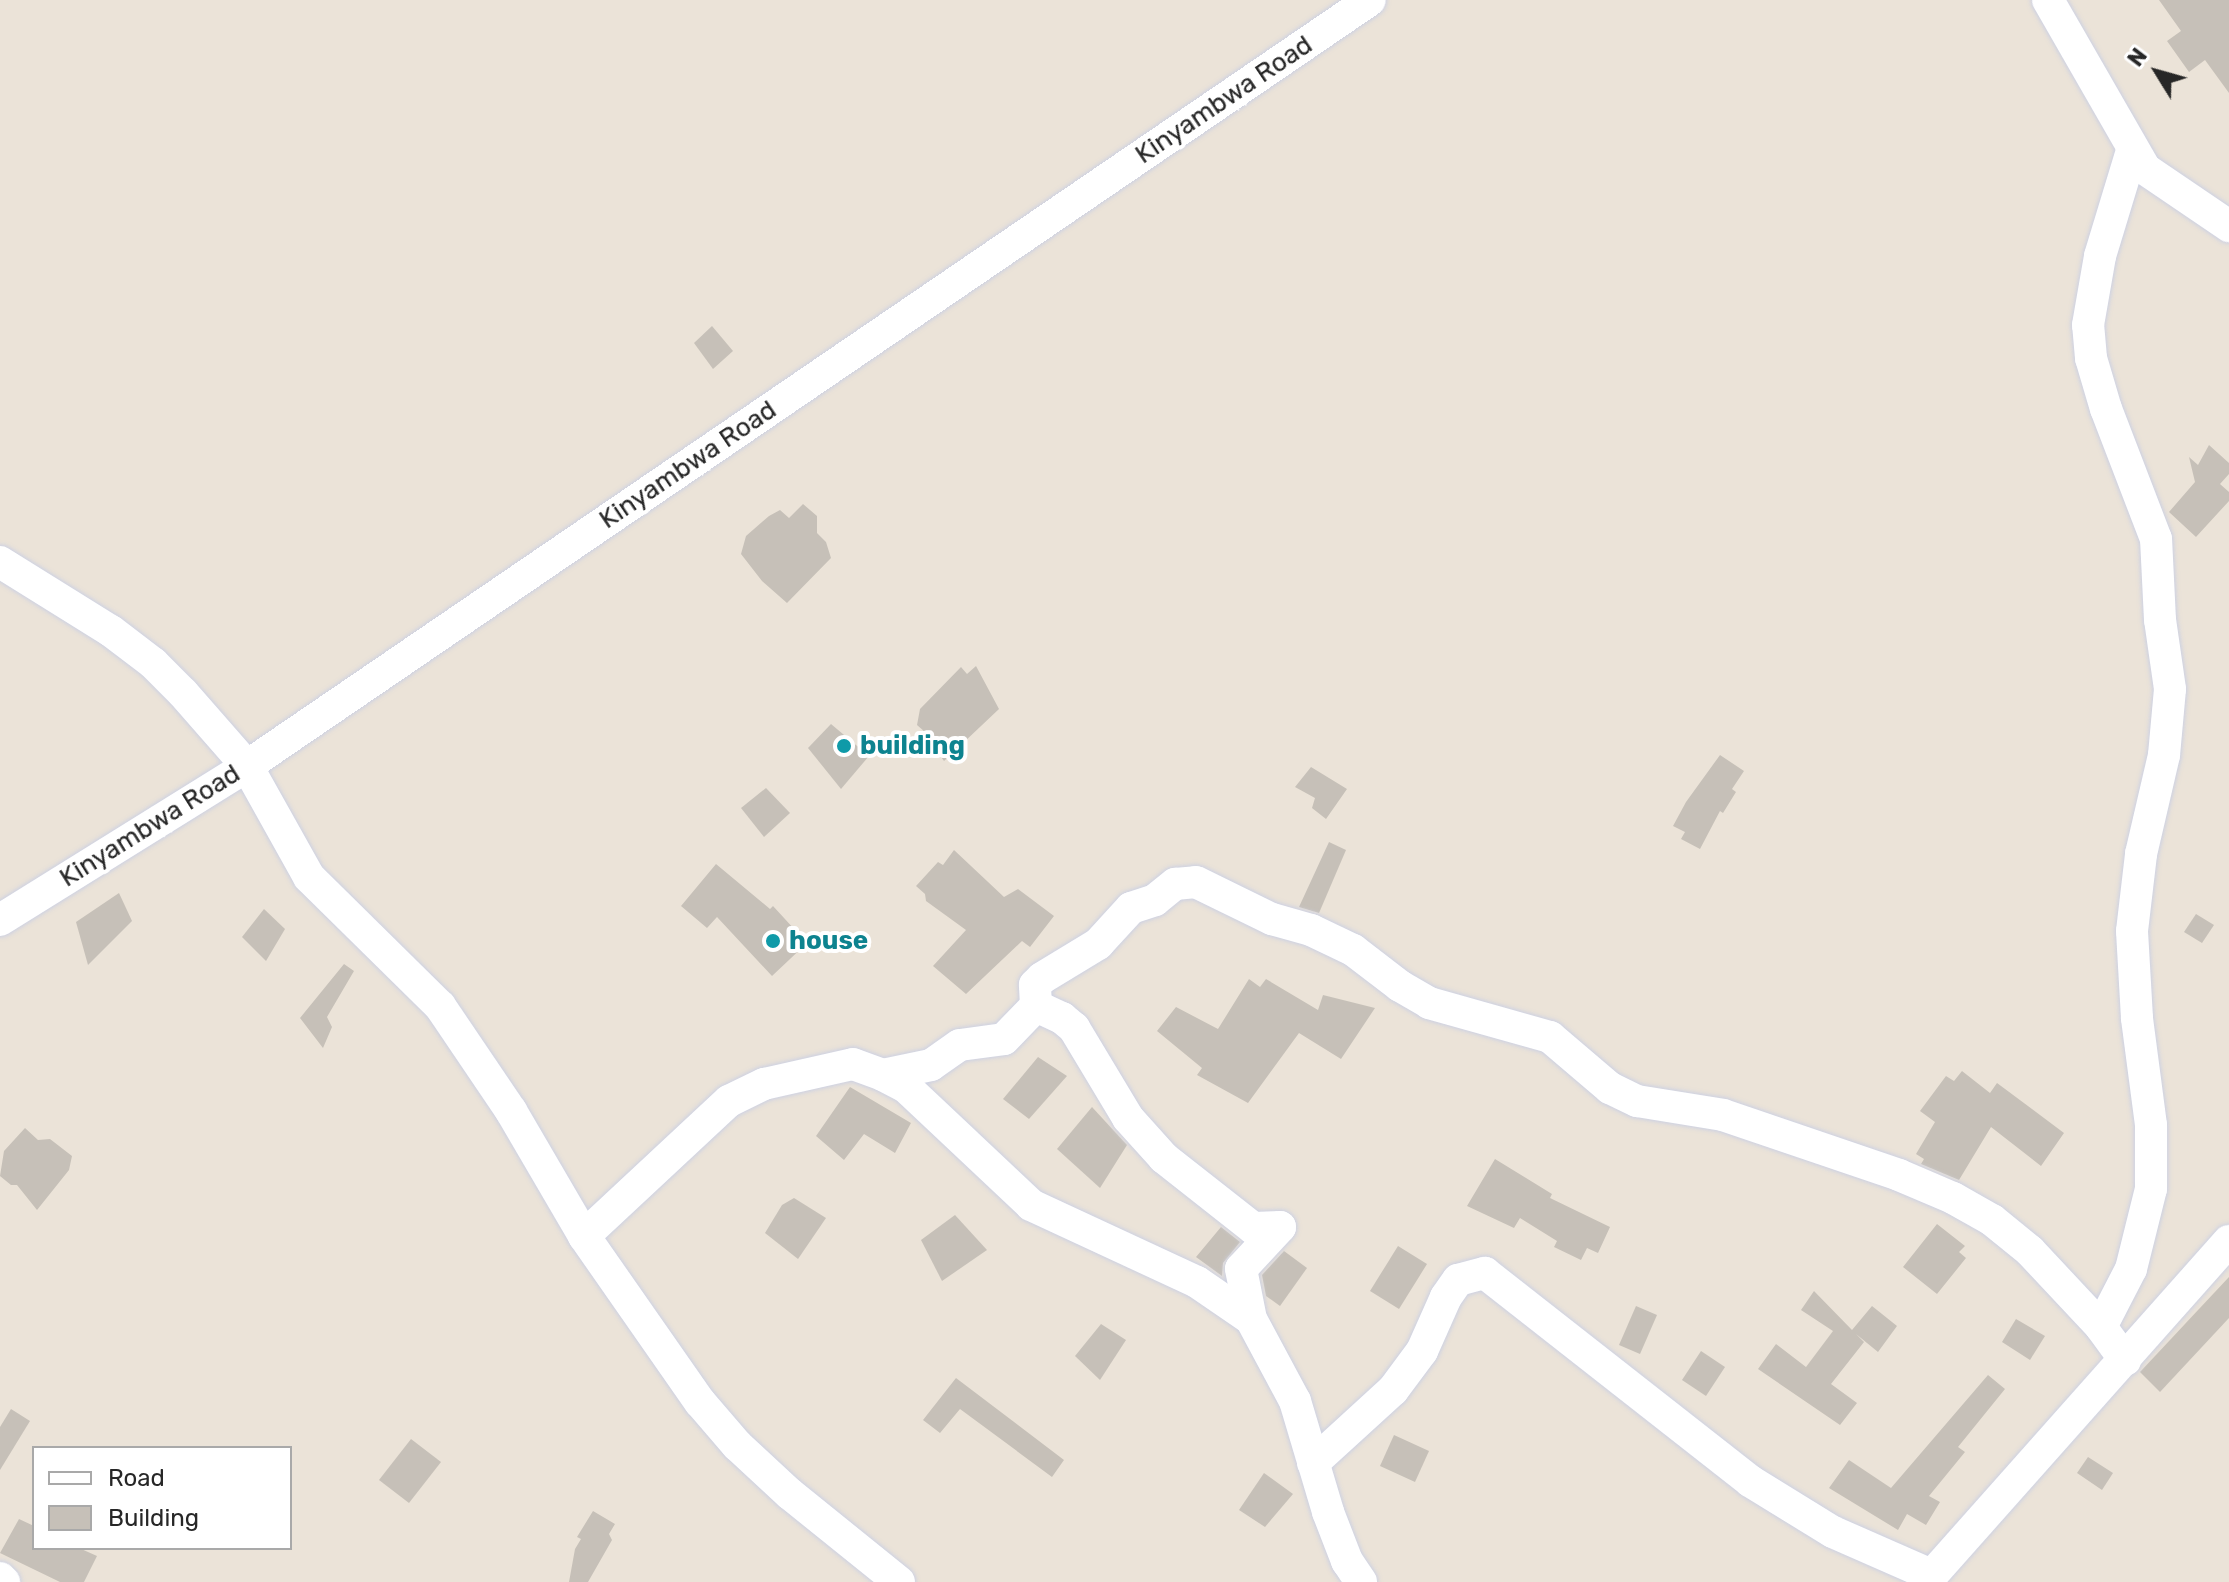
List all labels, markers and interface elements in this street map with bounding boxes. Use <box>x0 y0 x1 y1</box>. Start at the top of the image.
street label: Kinyambwa Road <box>1130 29 1318 171</box>
north arrow <box>2117 32 2197 112</box>
text: N <box>2122 43 2153 72</box>
street label: Kinyambwa Road <box>594 394 782 536</box>
place label: building <box>860 730 965 762</box>
marker: building <box>835 737 853 755</box>
street label: Kinyambwa Road <box>54 758 246 894</box>
place label: house <box>789 925 868 957</box>
marker: house <box>764 932 782 950</box>
legend <box>32 1446 292 1550</box>
text: Road <box>108 1464 165 1492</box>
text: Building <box>108 1504 199 1532</box>

